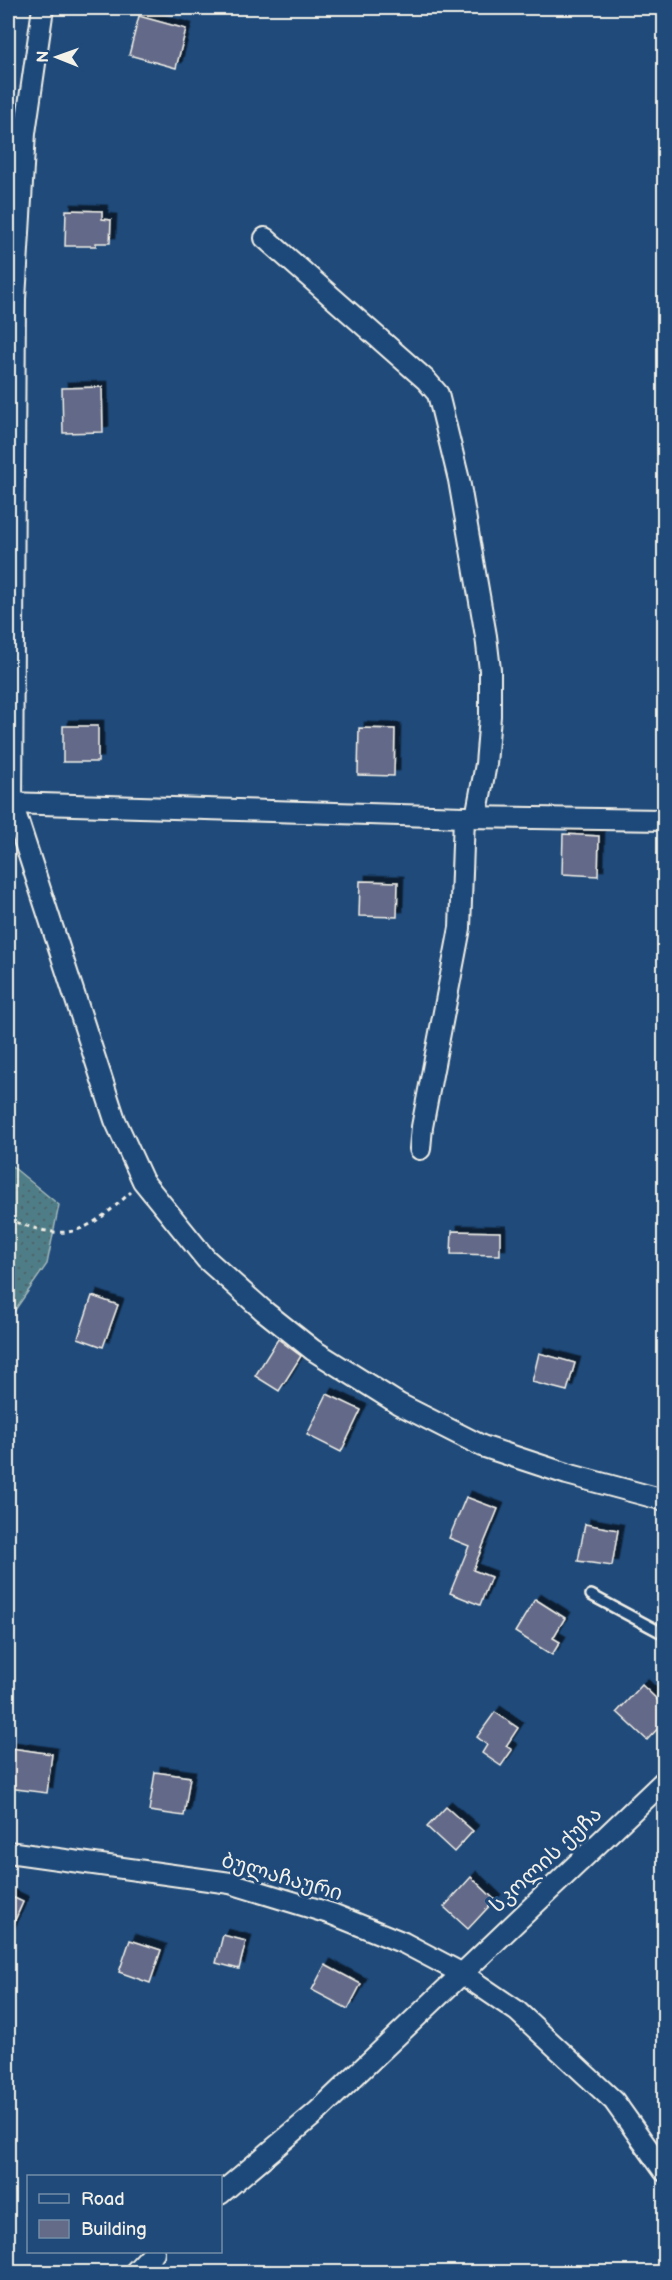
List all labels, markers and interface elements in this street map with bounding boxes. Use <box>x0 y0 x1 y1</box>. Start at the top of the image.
north arrow <box>27 27 87 87</box>
text: N <box>34 51 53 63</box>
street label: სკოლის ქუჩა <box>485 1802 607 1918</box>
street label: ბულაჩაური <box>219 1848 345 1906</box>
legend <box>27 2175 222 2253</box>
text: Road <box>81 2189 125 2210</box>
text: Building <box>81 2219 147 2240</box>

